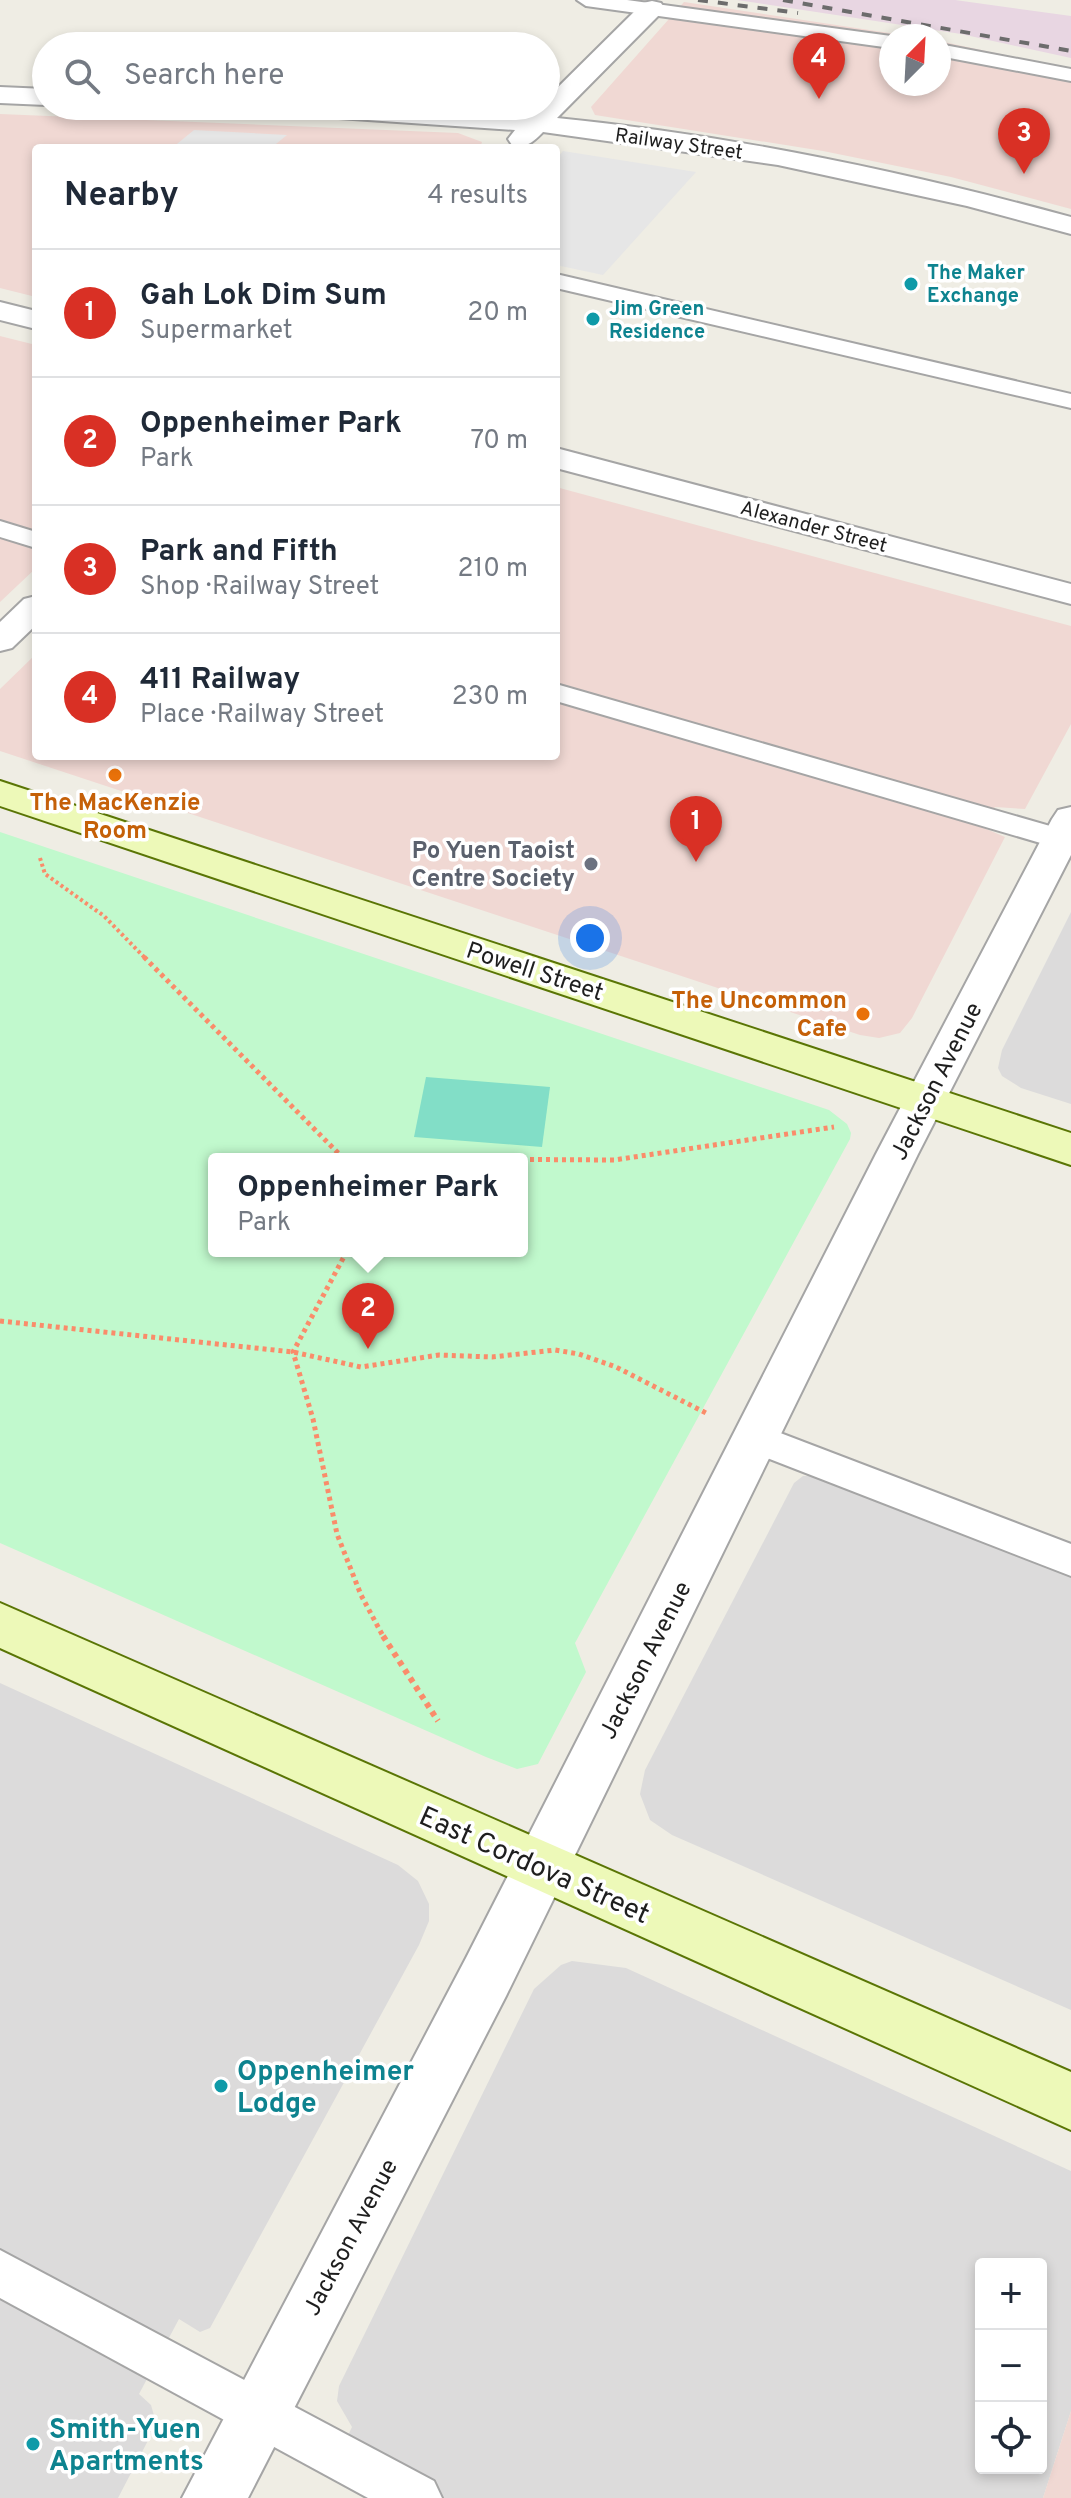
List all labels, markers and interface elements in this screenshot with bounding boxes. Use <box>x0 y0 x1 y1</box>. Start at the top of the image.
north arrow <box>879 24 951 96</box>
search box <box>32 32 560 120</box>
pin: 4 <box>793 33 845 99</box>
icon: search <box>60 54 104 98</box>
text: Search here <box>124 58 284 95</box>
pin: 3 <box>998 108 1050 174</box>
street label: Railway Street <box>613 123 744 167</box>
text: Nearby <box>64 175 179 218</box>
text: 4 results <box>427 180 528 213</box>
place label: The Maker Exchange <box>927 261 1025 310</box>
marker: The Maker Exchange <box>902 275 920 293</box>
text: Gah Lok Dim Sum <box>140 278 387 315</box>
text: 1 <box>85 297 95 330</box>
text: 20 m <box>467 297 528 330</box>
place label: Jim Green Residence <box>609 297 705 346</box>
marker: Jim Green Residence <box>584 310 602 328</box>
text: Supermarket <box>140 315 292 348</box>
text: Oppenheimer Park <box>140 406 402 443</box>
text: 2 <box>82 425 98 458</box>
text: 70 m <box>470 425 528 458</box>
text: Park <box>140 443 194 476</box>
street label: Alexander Street <box>737 496 890 560</box>
text: Park and Fifth <box>140 534 338 571</box>
text: 3 <box>82 553 98 586</box>
text: 210 m <box>458 553 528 586</box>
text: Shop · Railway Street <box>140 571 379 604</box>
text: 411 Railway <box>140 662 300 699</box>
text: 4 <box>82 681 98 714</box>
text: 230 m <box>452 681 528 714</box>
text: Place · Railway Street <box>140 699 384 732</box>
marker: The MacKenzie Room <box>106 766 124 784</box>
place label: The MacKenzie Room <box>30 789 200 847</box>
pin: 1 <box>670 796 722 862</box>
place label: Po Yuen Taoist Centre Society <box>412 837 575 895</box>
marker: Po Yuen Taoist Centre Society <box>582 855 600 873</box>
your location <box>570 918 610 958</box>
street label: Powell Street <box>462 937 607 1009</box>
place label: The Uncommon Cafe <box>671 987 847 1045</box>
street label: Jackson Avenue <box>885 998 990 1166</box>
marker: The Uncommon Cafe <box>854 1005 872 1023</box>
popup <box>208 1153 528 1257</box>
text: Oppenheimer Park <box>237 1170 499 1207</box>
text: Park <box>237 1207 291 1240</box>
pin: 2 <box>342 1283 394 1349</box>
street label: Jackson Avenue <box>594 1577 699 1745</box>
street label: East Cordova Street <box>413 1800 655 1934</box>
place label: Oppenheimer Lodge <box>237 2055 414 2123</box>
marker: Oppenheimer Lodge <box>212 2077 230 2095</box>
street label: Jackson Avenue <box>298 2154 406 2321</box>
map controls <box>975 2258 1047 2474</box>
button: + <box>975 2258 1047 2330</box>
button: − <box>975 2330 1047 2402</box>
button: locate <box>975 2402 1047 2474</box>
place label: Smith-Yuen Apartments <box>49 2413 204 2481</box>
marker: Smith-Yuen Apartments <box>24 2435 42 2453</box>

